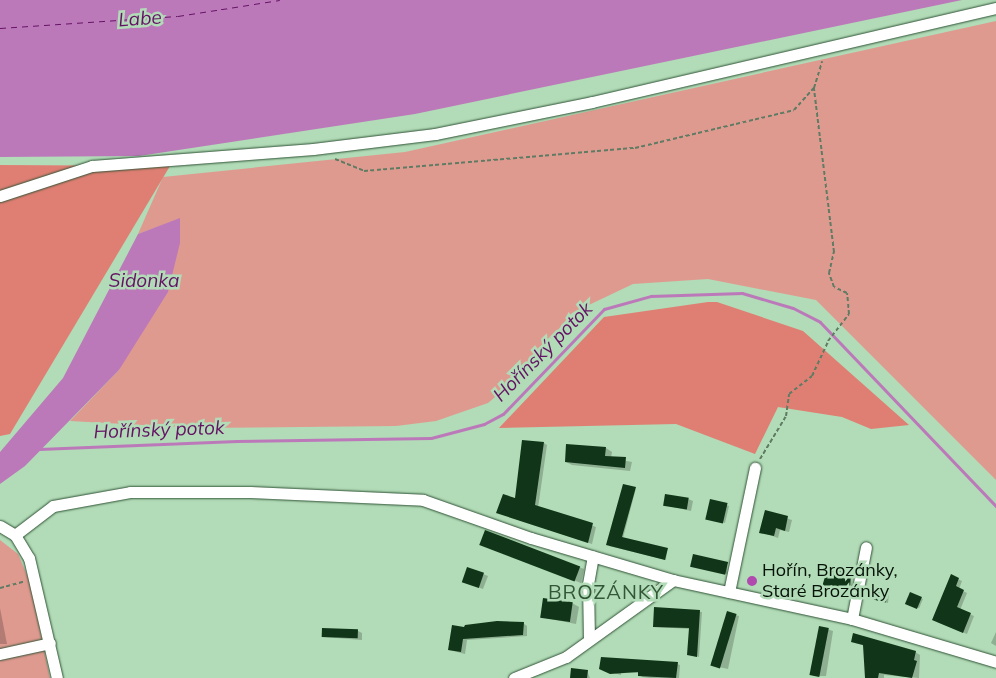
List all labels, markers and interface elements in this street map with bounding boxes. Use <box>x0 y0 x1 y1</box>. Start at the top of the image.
water label: Labe <box>118 6 162 32</box>
water label: Sidonka <box>109 270 179 292</box>
water label: Hořínský potok <box>489 298 597 406</box>
water label: Hořínský potok <box>93 416 225 444</box>
place label: Hořín, Brozánky, Staré Brozánky <box>762 560 897 602</box>
marker: Hořín, Brozánky, Staré Brozánky <box>746 575 758 587</box>
district label: BROZÁNKY <box>547 579 665 603</box>

